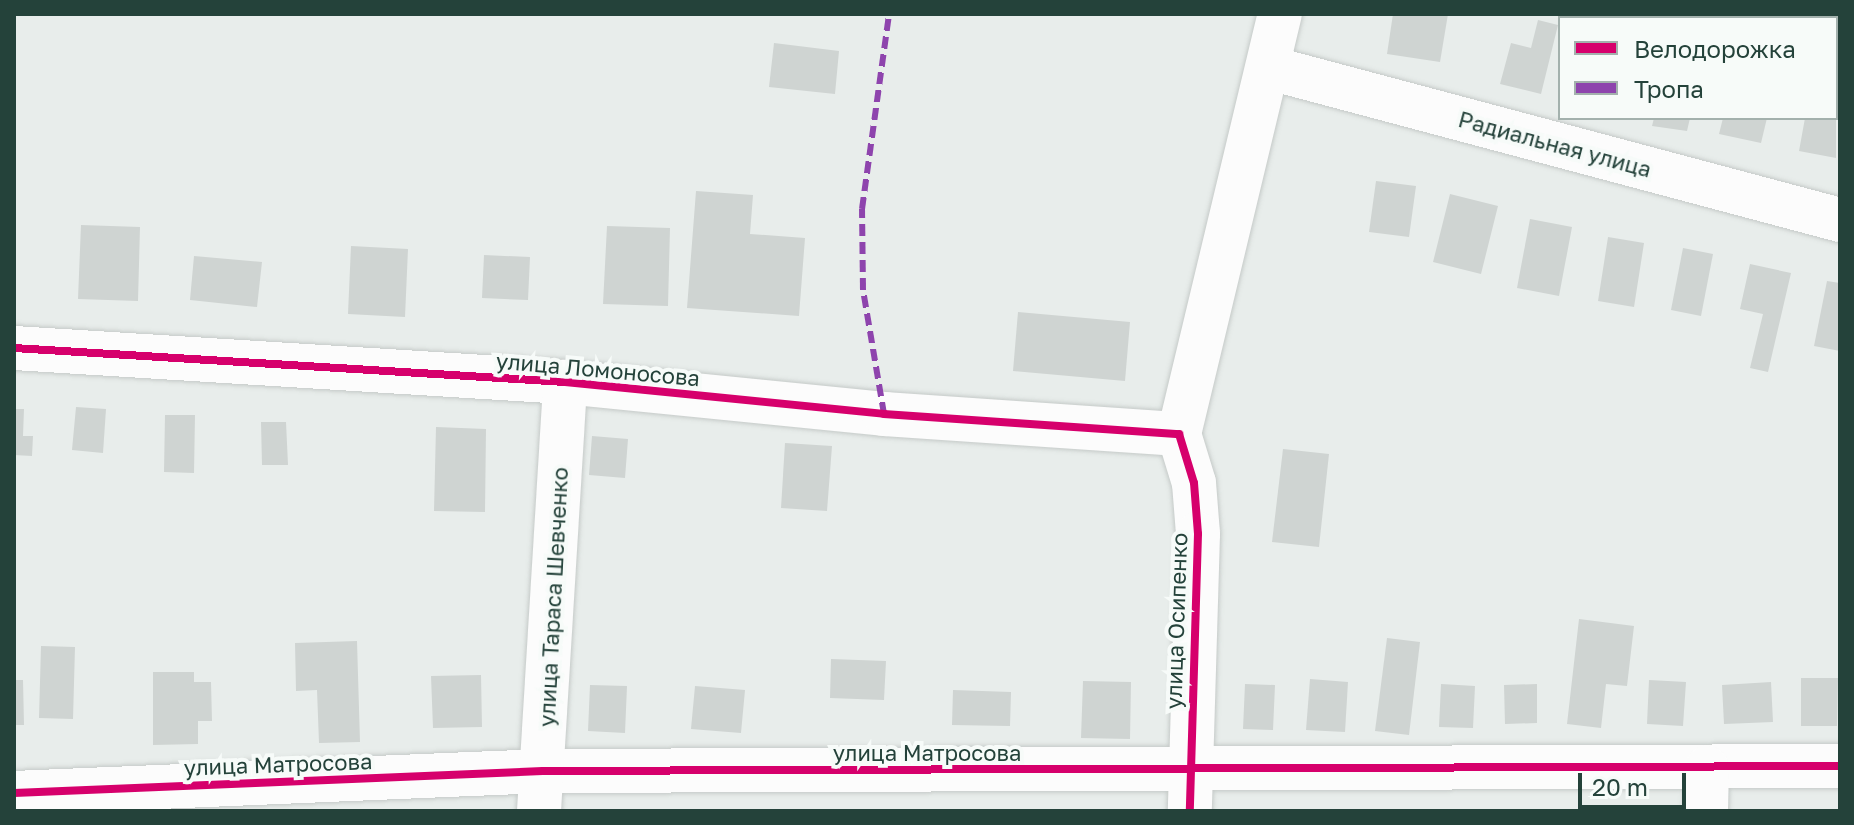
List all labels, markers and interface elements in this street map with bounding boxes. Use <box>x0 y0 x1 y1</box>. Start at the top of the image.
legend <box>1558 16 1838 120</box>
text: Велодорожка <box>1634 34 1796 63</box>
text: Тропа <box>1634 74 1704 103</box>
street label: Радиальная улица <box>1456 106 1654 182</box>
street label: улица Ломоносова <box>495 347 701 391</box>
street label: улица Тараса Шевченко <box>533 466 573 728</box>
street label: улица Осипенко <box>1160 532 1192 710</box>
street label: улица Матросова <box>833 740 1021 766</box>
street label: улица Матросова <box>183 748 373 780</box>
scale bar <box>1582 757 1690 807</box>
text: 20 m <box>1592 772 1648 801</box>

